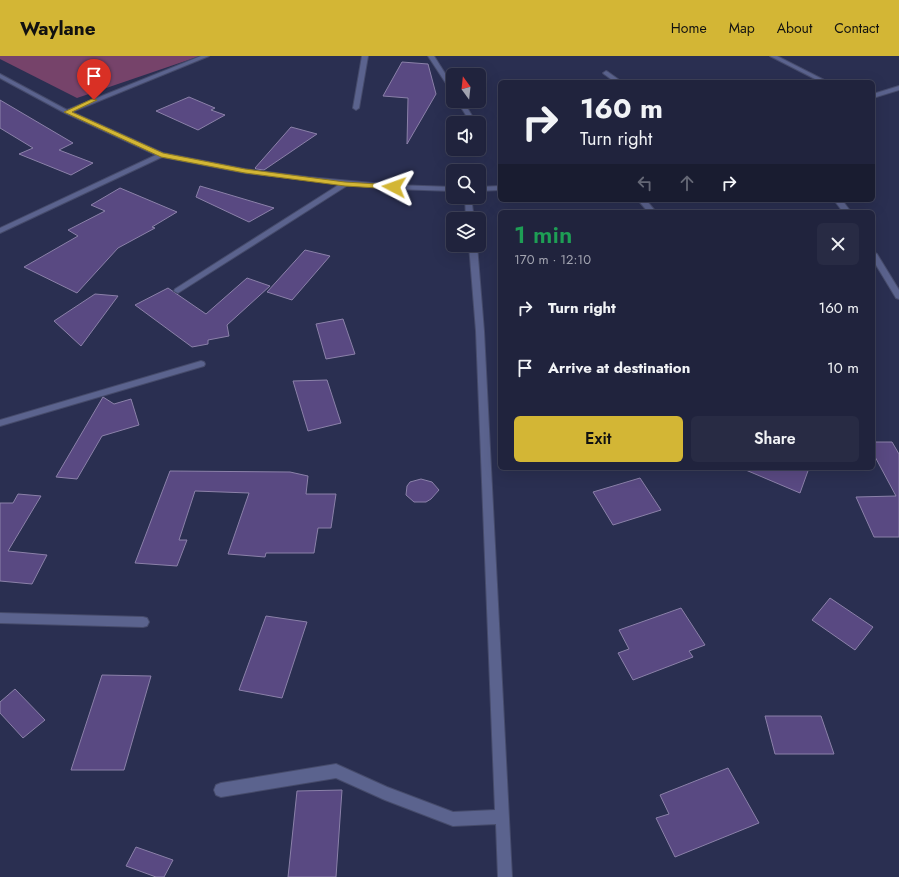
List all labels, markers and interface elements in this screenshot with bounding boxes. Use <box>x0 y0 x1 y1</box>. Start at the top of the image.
text: Waylane <box>20 15 96 42</box>
text: Home <box>671 18 707 38</box>
text: Map <box>729 18 755 38</box>
text: About <box>777 18 812 38</box>
text: Contact <box>834 18 879 38</box>
pin <box>77 59 111 100</box>
icon: arrive <box>83 65 105 87</box>
north arrow <box>446 68 486 108</box>
map controls <box>446 68 486 252</box>
text: 160 m <box>580 88 663 129</box>
icon: right <box>514 96 566 148</box>
button: sound <box>446 116 486 156</box>
text: Turn right <box>580 126 652 152</box>
button: search <box>446 164 486 204</box>
position arrow <box>373 166 415 208</box>
icon: left <box>634 172 656 194</box>
icon: ahead <box>676 172 698 194</box>
icon: right <box>718 172 740 194</box>
button: layers <box>446 212 486 252</box>
text: 1 min <box>514 217 572 252</box>
button: close <box>817 223 859 265</box>
text: 170 m · 12:10 <box>514 250 591 269</box>
icon: right <box>514 297 536 319</box>
text: Turn right <box>548 297 616 319</box>
text: 160 m <box>818 297 859 319</box>
icon: arrive <box>514 357 536 379</box>
text: Arrive at destination <box>548 357 690 379</box>
text: 10 m <box>827 357 859 379</box>
button: Exit <box>514 416 683 462</box>
button: Share <box>691 416 859 462</box>

